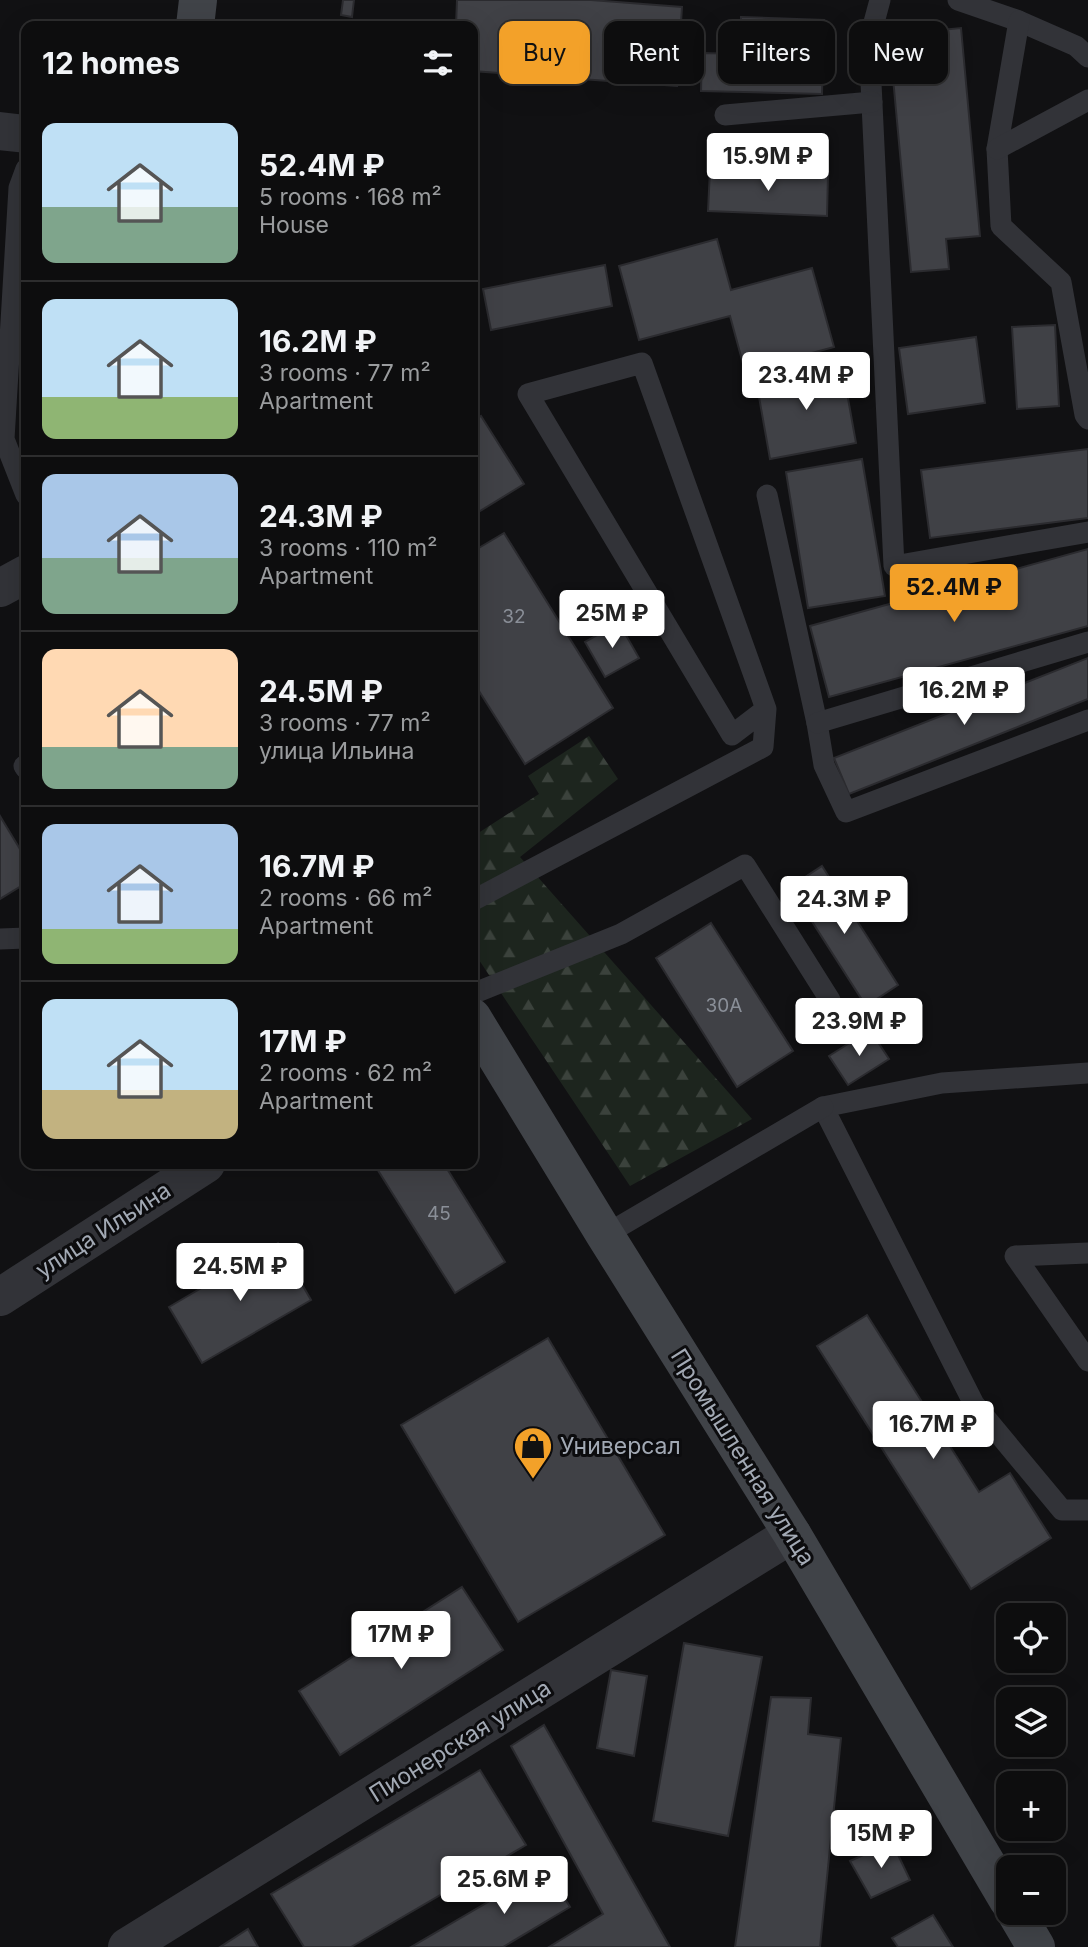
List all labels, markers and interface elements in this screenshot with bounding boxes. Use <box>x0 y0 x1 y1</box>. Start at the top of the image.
chip: Buy <box>499 21 590 84</box>
chip: Rent <box>604 21 704 84</box>
chip: Filters <box>718 21 835 84</box>
chip: New <box>849 21 948 84</box>
icon: filters <box>419 44 457 82</box>
text: 12 homes <box>42 45 180 81</box>
pin: 15.9M ₽ <box>703 134 833 193</box>
text: 15.9M ₽ <box>723 142 813 170</box>
text: 52.4M ₽ <box>259 147 385 183</box>
icon: home <box>98 151 182 235</box>
text: 5 rooms · 168 m² <box>259 183 442 211</box>
text: House <box>259 211 329 239</box>
text: 16.2M ₽ <box>259 323 377 359</box>
icon: home <box>98 327 182 411</box>
pin: 23.4M ₽ <box>741 352 871 412</box>
text: 3 rooms · 77 m² <box>259 359 431 387</box>
text: 23.4M ₽ <box>758 361 854 389</box>
text: Apartment <box>259 387 373 415</box>
text: 24.3M ₽ <box>259 498 383 534</box>
icon: home <box>98 502 182 586</box>
text: 3 rooms · 110 m² <box>259 534 437 562</box>
text: Apartment <box>259 562 373 590</box>
pin: 52.4M ₽ <box>889 564 1019 624</box>
text: 52.4M ₽ <box>906 573 1002 601</box>
pin: 25M ₽ <box>563 590 661 650</box>
text: 25M ₽ <box>575 599 649 627</box>
house number: 32 <box>502 605 526 628</box>
pin: 16.2M ₽ <box>899 668 1029 727</box>
text: 24.5M ₽ <box>259 673 383 709</box>
text: 16.2M ₽ <box>919 676 1009 704</box>
icon: home <box>98 677 182 761</box>
text: 3 rooms · 77 m² <box>259 709 431 737</box>
text: улица Ильина <box>259 737 414 765</box>
text: 16.7M ₽ <box>259 848 375 884</box>
icon: home <box>98 852 182 936</box>
pin: 24.3M ₽ <box>779 876 909 936</box>
text: 2 rooms · 66 m² <box>259 884 433 912</box>
text: 24.3M ₽ <box>797 885 891 913</box>
text: Apartment <box>259 912 373 940</box>
house number: 30А <box>706 994 742 1017</box>
pin: 23.9M ₽ <box>794 998 924 1058</box>
text: 23.9M ₽ <box>811 1007 907 1035</box>
text: 17M ₽ <box>259 1023 347 1059</box>
icon: home <box>98 1027 182 1111</box>
text: 2 rooms · 62 m² <box>259 1059 432 1087</box>
text: Apartment <box>259 1087 373 1115</box>
street label: улица Ильина <box>30 1176 176 1284</box>
house number: 45 <box>427 1202 451 1225</box>
pin: 24.5M ₽ <box>175 1244 305 1303</box>
text: 24.5M ₽ <box>192 1252 288 1280</box>
street label: Промышленная улица <box>665 1344 821 1570</box>
pin: 16.7M ₽ <box>868 1402 998 1461</box>
text: 16.7M ₽ <box>889 1410 977 1438</box>
shop icon: Универсал <box>512 1425 554 1480</box>
place label: Универсал <box>560 1432 681 1460</box>
map controls <box>996 1603 1066 1925</box>
button: locate <box>996 1603 1066 1673</box>
pin: 17M ₽ <box>352 1612 450 1671</box>
text: 17M ₽ <box>367 1620 435 1648</box>
street label: Пионерская улица <box>364 1674 556 1808</box>
button: layers <box>996 1687 1066 1757</box>
button: + <box>996 1771 1066 1841</box>
pin: 15M ₽ <box>832 1811 930 1870</box>
text: 15M ₽ <box>847 1819 915 1847</box>
button: − <box>996 1855 1066 1925</box>
pin: 25.6M ₽ <box>439 1856 569 1916</box>
text: 25.6M ₽ <box>457 1865 551 1893</box>

